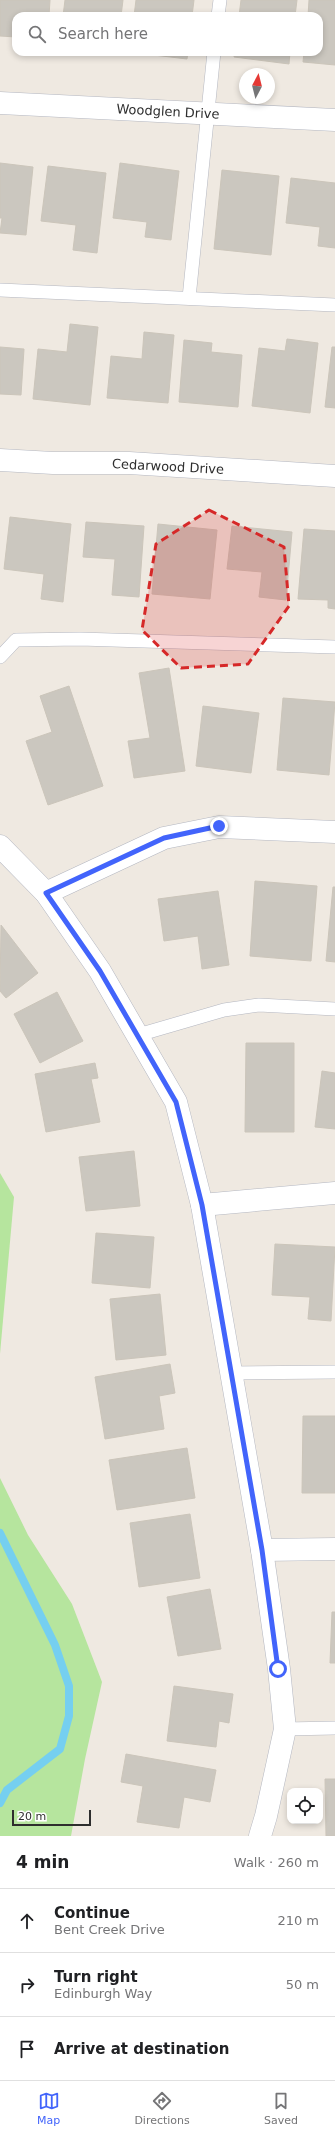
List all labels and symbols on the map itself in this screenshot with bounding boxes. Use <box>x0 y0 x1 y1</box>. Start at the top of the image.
north arrow <box>239 68 275 104</box>
street label: Woodglen Drive <box>116 101 220 122</box>
street label: Cedarwood Drive <box>112 456 224 477</box>
route end <box>210 817 228 835</box>
route start <box>269 1660 287 1678</box>
scale bar <box>12 1808 91 1827</box>

